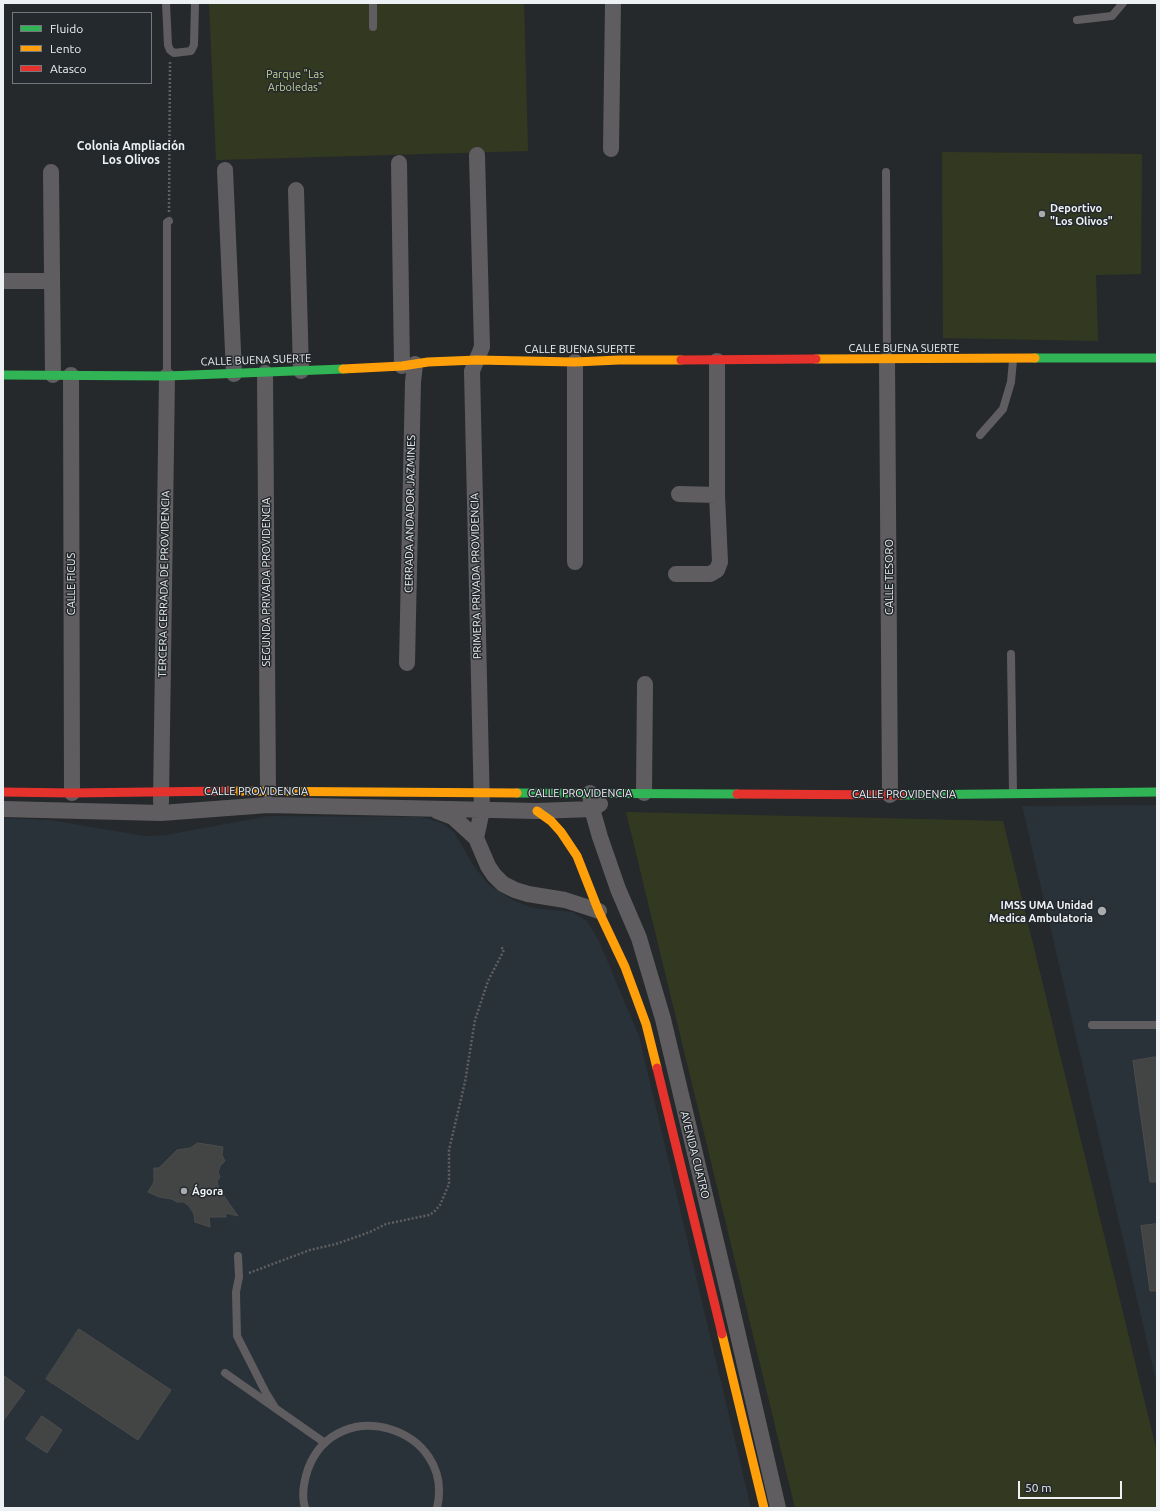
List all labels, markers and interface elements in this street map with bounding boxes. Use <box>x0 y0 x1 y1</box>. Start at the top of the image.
legend <box>12 12 152 84</box>
text: Fluido <box>50 22 83 35</box>
text: Lento <box>50 42 81 55</box>
text: Atasco <box>50 62 86 75</box>
park label: Parque "Las Arboledas" <box>266 67 324 93</box>
district label: Colonia Ampliación Los Olivos <box>77 139 185 167</box>
place label: Deportivo "Los Olivos" <box>1050 201 1113 227</box>
marker: Deportivo "Los Olivos" <box>1037 209 1047 219</box>
street label: CALLE BUENA SUERTE <box>849 341 959 355</box>
street label: CALLE BUENA SUERTE <box>525 342 635 356</box>
street label: CALLE BUENA SUERTE <box>200 351 312 369</box>
street label: CERRADA ANDADOR JAZMINES <box>402 435 418 593</box>
street label: TERCERA CERRADA DE PROVIDENCIA <box>156 490 172 678</box>
street label: PRIMERA PRIVADA PROVIDENCIA <box>468 493 484 659</box>
street label: SEGUNDA PRIVADA PROVIDENCIA <box>259 497 273 667</box>
street label: CALLE TESORO <box>882 539 896 615</box>
street label: CALLE FICUS <box>64 553 78 615</box>
street label: CALLE PROVIDENCIA <box>204 784 308 798</box>
street label: CALLE PROVIDENCIA <box>528 786 632 800</box>
street label: CALLE PROVIDENCIA <box>852 787 956 801</box>
place label: IMSS UMA Unidad Medica Ambulatoria <box>989 898 1093 924</box>
marker: IMSS UMA Unidad Medica Ambulatoria <box>1096 905 1108 917</box>
street label: AVENIDA CUATRO <box>678 1110 712 1200</box>
place label: Ágora <box>192 1184 223 1198</box>
marker: Ágora <box>179 1186 189 1196</box>
scale bar <box>1020 1473 1124 1499</box>
text: 50 m <box>1025 1481 1052 1494</box>

